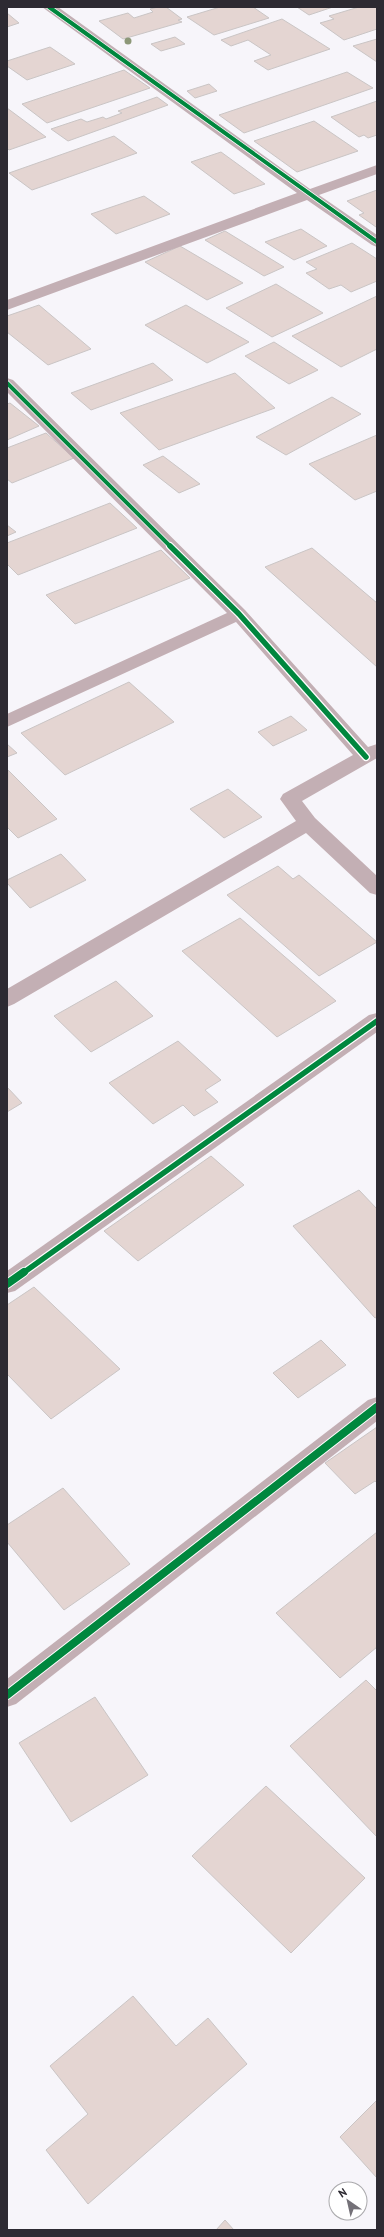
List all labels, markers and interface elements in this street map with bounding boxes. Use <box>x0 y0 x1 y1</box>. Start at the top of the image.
north arrow <box>328 2181 368 2221</box>
text: N <box>335 2185 349 2201</box>

